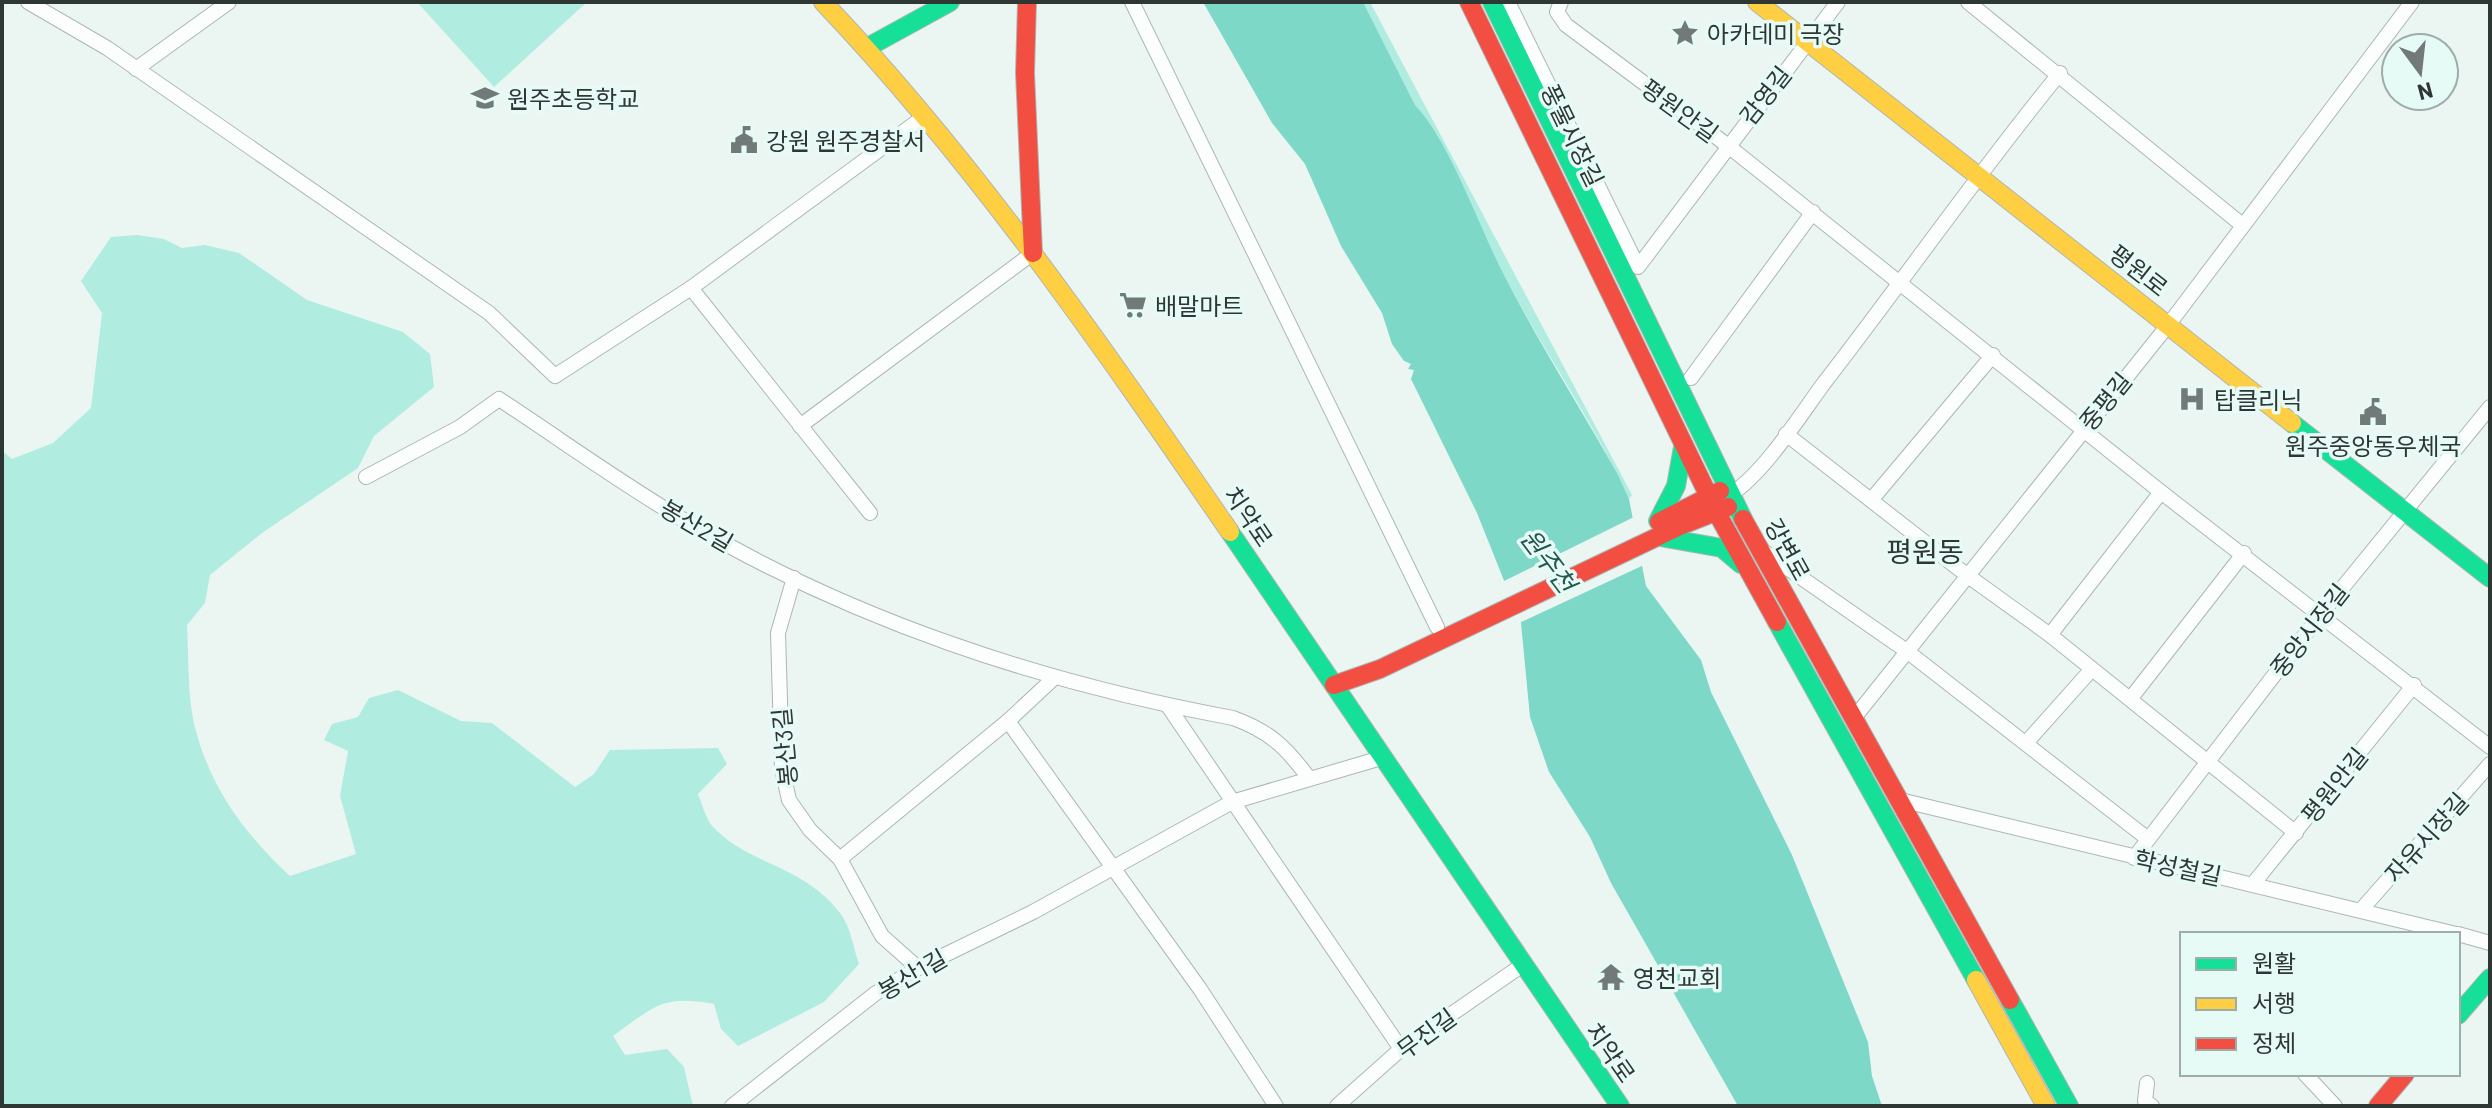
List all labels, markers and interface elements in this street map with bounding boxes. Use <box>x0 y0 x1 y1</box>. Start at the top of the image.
place icon: 아카데미 극장 <box>1670 18 1700 48</box>
place label: 아카데미 극장 <box>1707 19 1844 48</box>
north arrow <box>2380 32 2460 112</box>
street label: 감영길 <box>1733 60 1797 130</box>
street label: 평원안길 <box>1636 72 1724 148</box>
text: N <box>2415 78 2436 107</box>
street label: 풍물시장길 <box>1536 79 1610 191</box>
school or university icon: 원주초등학교 <box>470 83 500 113</box>
place label: 원주초등학교 <box>507 84 639 113</box>
public building icon: 강원 원주경찰서 <box>729 125 759 155</box>
place label: 강원 원주경찰서 <box>766 126 925 155</box>
street label: 평원로 <box>2104 238 2174 302</box>
supermarket icon: 배말마트 <box>1118 290 1148 320</box>
place label: 배말마트 <box>1155 291 1243 320</box>
street label: 중평길 <box>2073 366 2137 436</box>
hospital icon: 탑클리닉 <box>2177 384 2207 414</box>
place label: 탑클리닉 <box>2214 385 2302 414</box>
public building icon: 원주중앙동우체국 <box>2358 397 2388 427</box>
place label: 원주중앙동우체국 <box>2285 431 2461 460</box>
street label: 치악로 <box>1218 480 1280 552</box>
street label: 봉산2길 <box>655 493 739 557</box>
street label: 강변로 <box>1759 513 1817 585</box>
water label: 원주천 <box>1515 522 1585 600</box>
district label: 평원동 <box>1886 534 1964 568</box>
street label: 중앙시장길 <box>2264 578 2354 682</box>
street label: 봉산3길 <box>766 707 802 787</box>
street label: 평원안길 <box>2295 742 2373 828</box>
street label: 자유시장길 <box>2378 786 2474 888</box>
street label: 학성철길 <box>2132 844 2224 890</box>
legend <box>2180 932 2460 1076</box>
street label: 봉산1길 <box>872 943 952 1005</box>
text: 원활 <box>2252 948 2296 977</box>
temple icon: 영천교회 <box>1596 962 1626 992</box>
place label: 영천교회 <box>1633 963 1721 992</box>
text: 서행 <box>2252 988 2296 1017</box>
street label: 무진길 <box>1391 1002 1461 1064</box>
street label: 치악로 <box>1580 1017 1642 1087</box>
text: 정체 <box>2252 1028 2296 1057</box>

